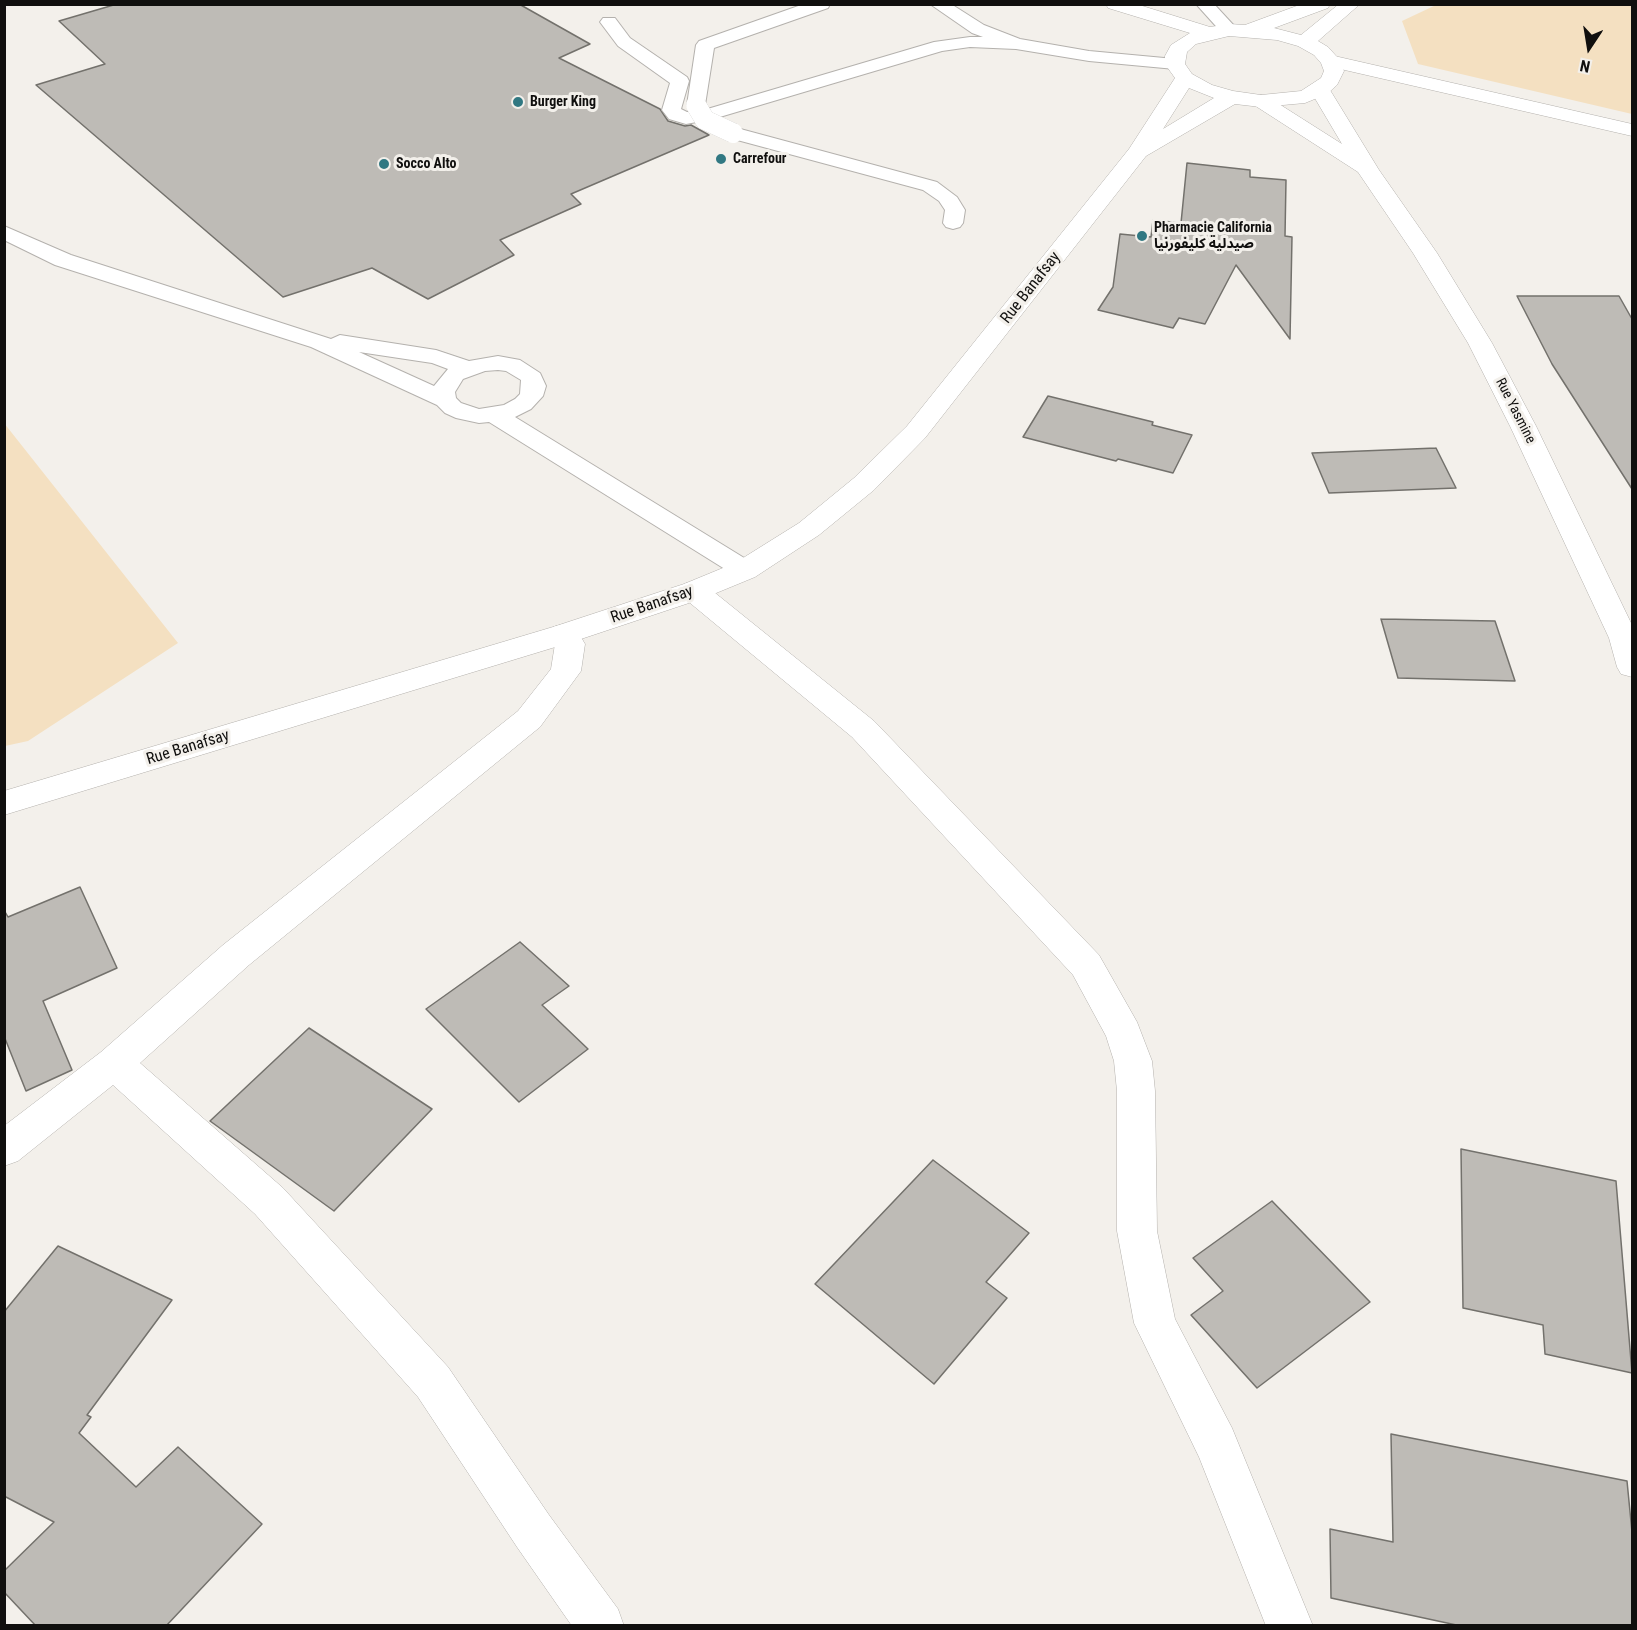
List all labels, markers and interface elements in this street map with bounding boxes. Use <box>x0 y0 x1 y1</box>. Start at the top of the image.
north arrow <box>1559 18 1619 78</box>
text: N <box>1578 56 1592 76</box>
place label: Burger King <box>530 94 596 110</box>
marker: Burger King <box>511 95 525 109</box>
place label: Carrefour <box>733 151 786 167</box>
marker: Carrefour <box>714 152 728 166</box>
place label: Socco Alto <box>396 156 457 172</box>
marker: Socco Alto <box>377 157 391 171</box>
place label: Pharmacie California صيدلية كليفورنيا <box>1154 220 1272 252</box>
marker: Pharmacie California صيدلية كليفورنيا <box>1135 229 1149 243</box>
street label: Rue Banafsay <box>997 248 1065 328</box>
street label: Rue Yasmine <box>1491 376 1539 446</box>
street label: Rue Banafsay <box>608 582 696 628</box>
street label: Rue Banafsay <box>144 726 232 770</box>

